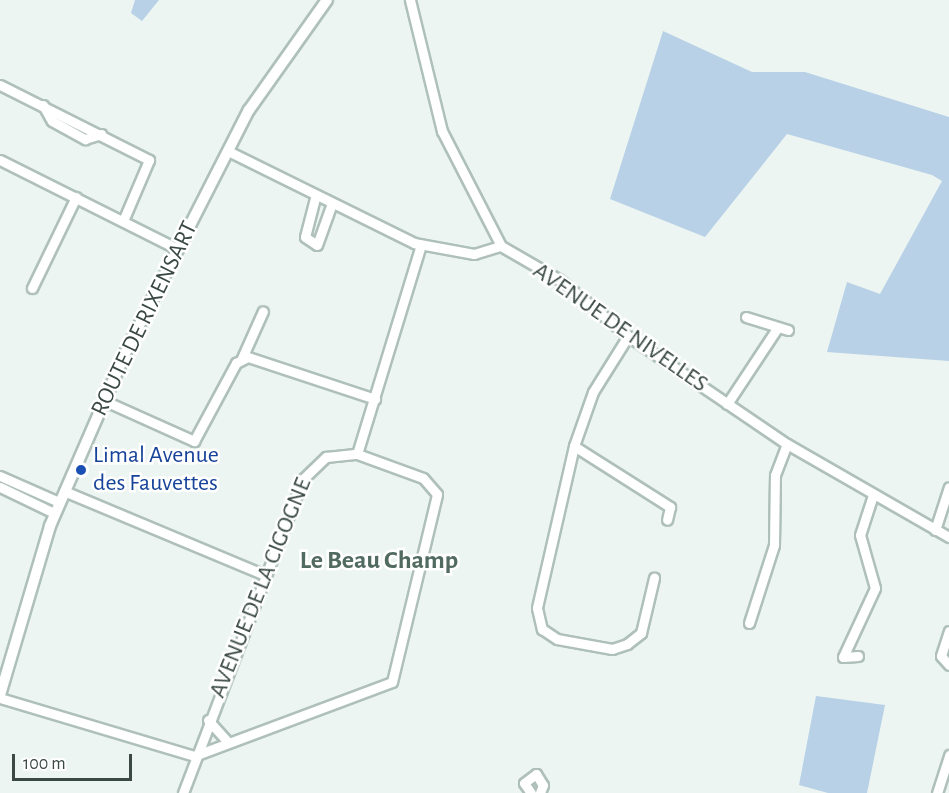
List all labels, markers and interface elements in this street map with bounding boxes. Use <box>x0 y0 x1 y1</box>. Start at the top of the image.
street label: ROUTE DE RIXENSART <box>85 217 205 421</box>
street label: AVENUE DE NIVELLES <box>527 257 713 399</box>
place label: Limal Avenue des Fauvettes <box>93 442 219 498</box>
marker: Limal Avenue des Fauvettes <box>74 463 88 477</box>
street label: AVENUE DE LA CIGOGNE <box>204 474 318 702</box>
district label: Le Beau Champ <box>300 545 458 577</box>
scale bar <box>15 742 135 780</box>
text: 100 m <box>23 755 66 773</box>

